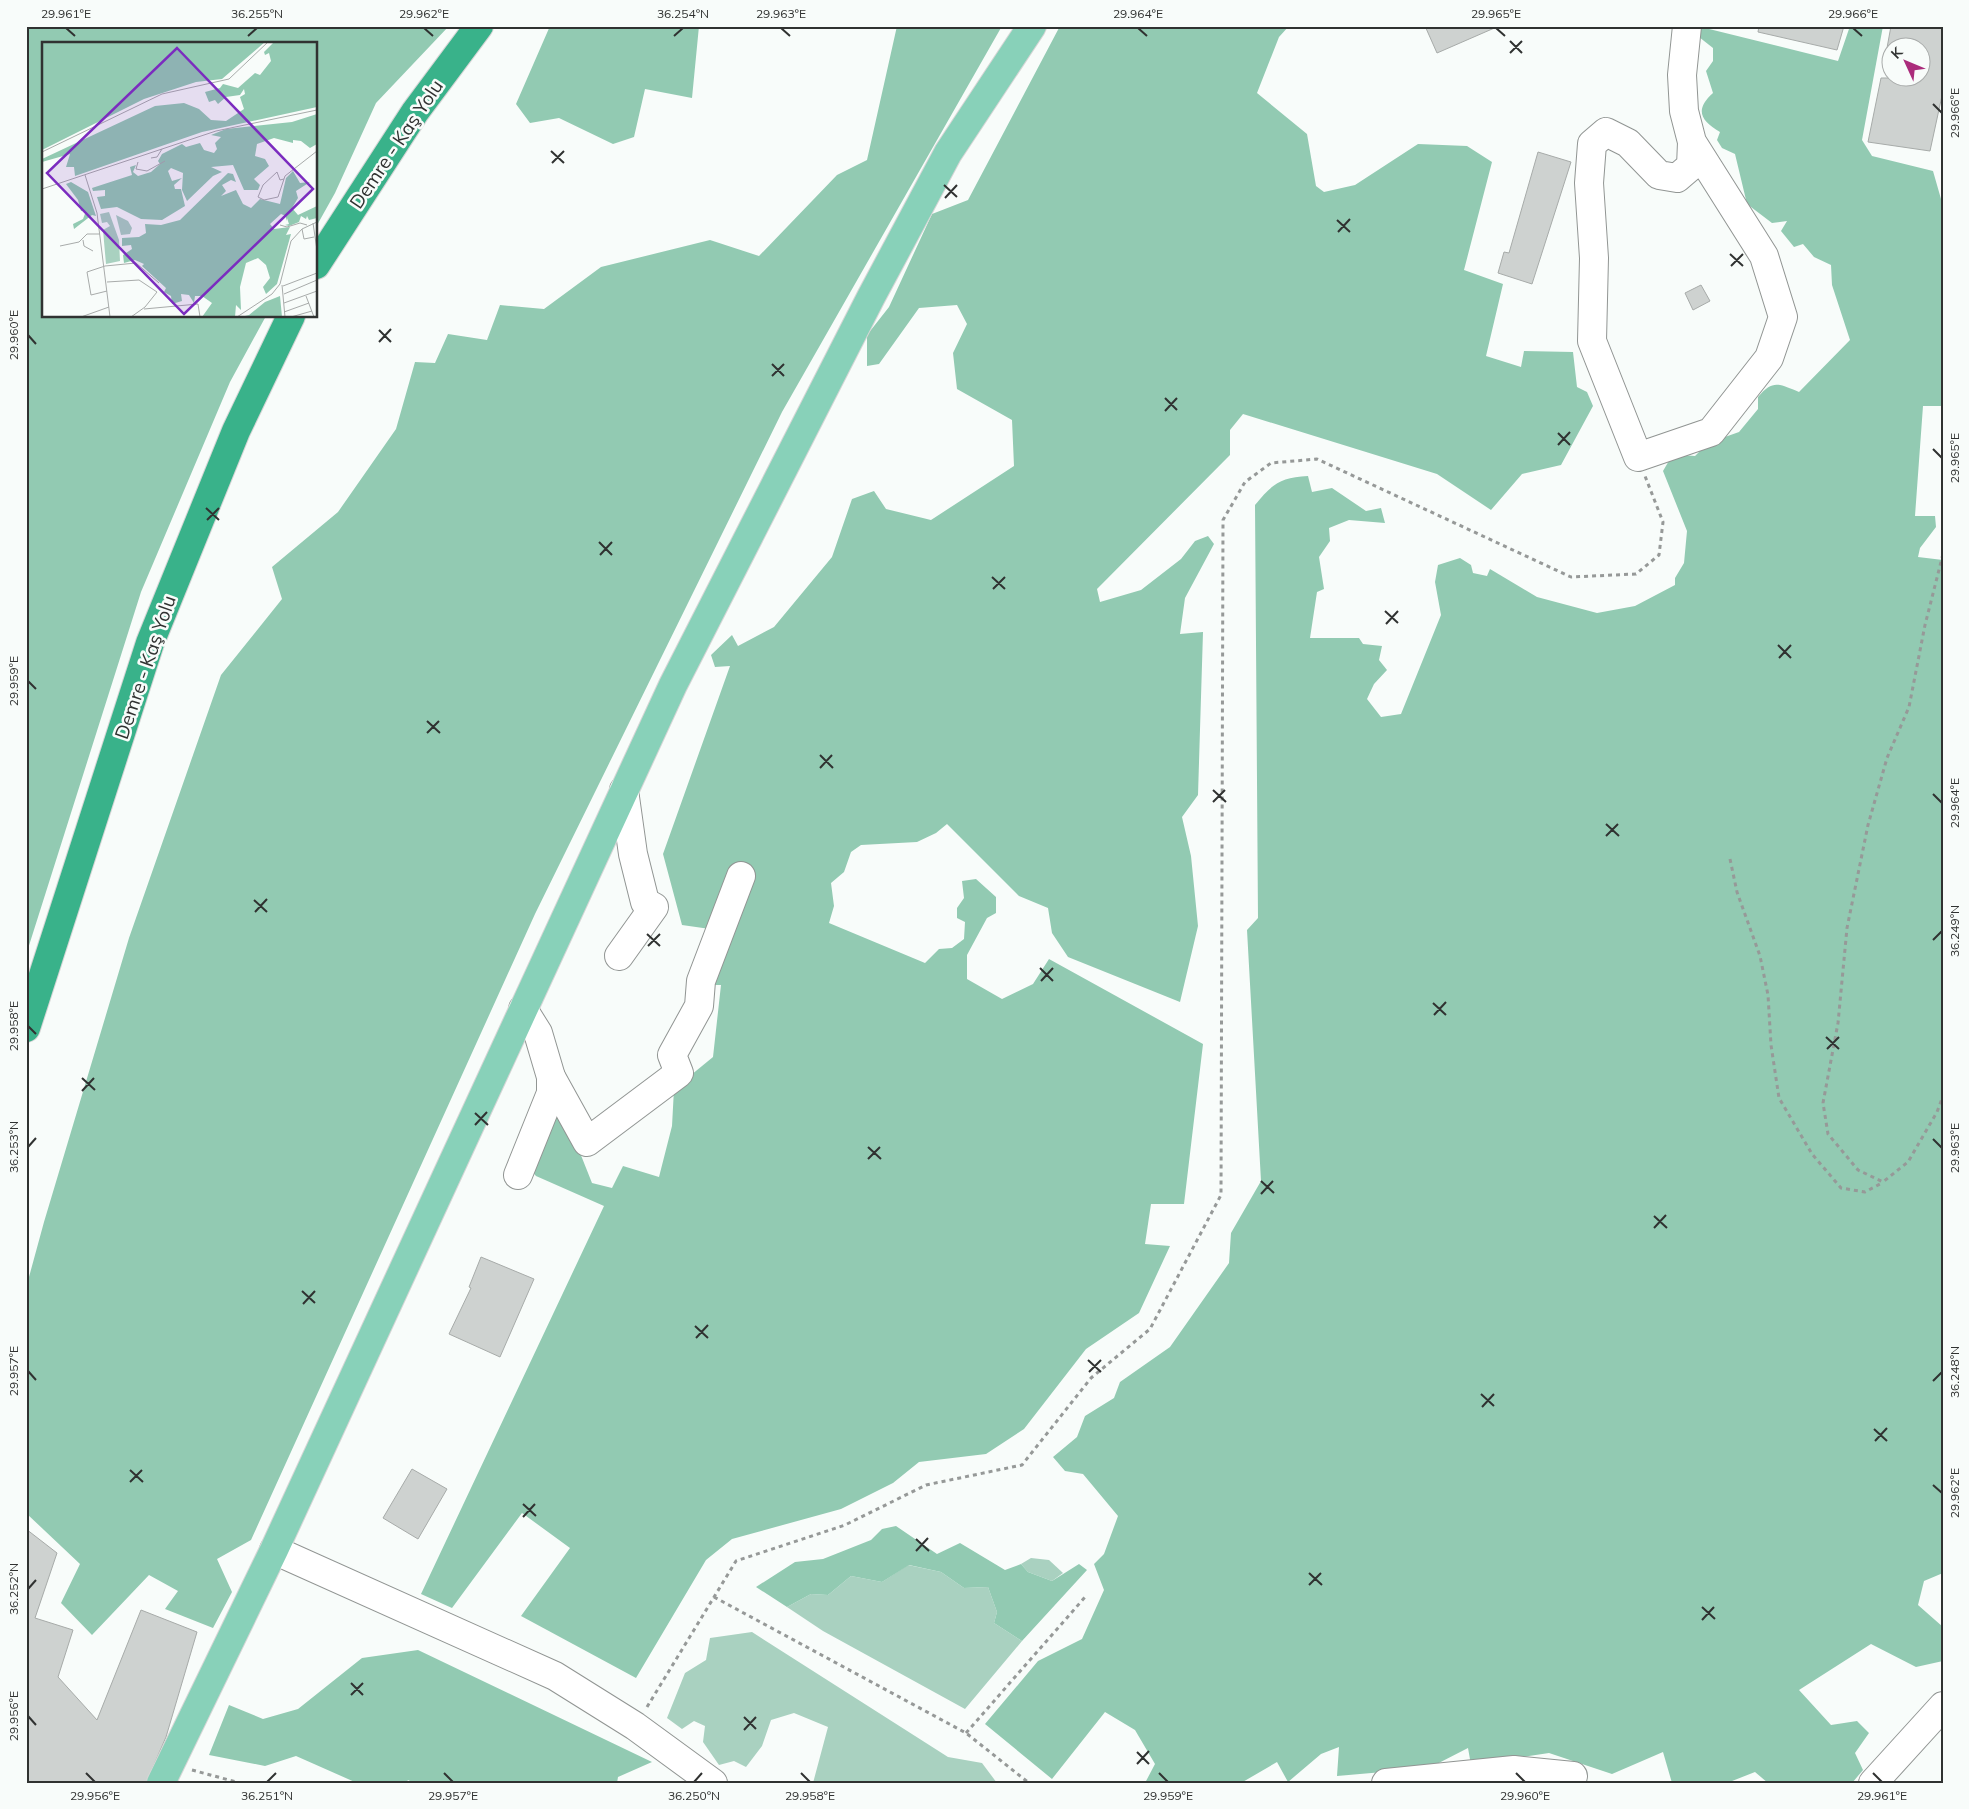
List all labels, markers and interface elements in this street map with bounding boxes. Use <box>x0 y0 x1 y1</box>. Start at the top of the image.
text: 29.961°E <box>41 6 91 21</box>
text: 36.255°N <box>231 6 283 21</box>
text: 29.962°E <box>399 6 449 21</box>
text: 36.254°N <box>657 6 709 21</box>
text: 29.963°E <box>756 6 806 21</box>
text: 29.964°E <box>1113 6 1163 21</box>
text: 29.965°E <box>1471 6 1521 21</box>
text: 29.966°E <box>1828 6 1878 21</box>
north arrow <box>1882 38 1932 88</box>
inset map <box>42 42 318 318</box>
text: K <box>1887 43 1907 63</box>
street label: Demre - Kaş Yolu <box>344 75 448 213</box>
text: 29.966°E <box>1947 88 1962 138</box>
text: 29.960°E <box>6 310 21 360</box>
text: 29.965°E <box>1947 433 1962 483</box>
street label: Demre - Kaş Yolu <box>109 592 181 742</box>
text: 29.959°E <box>6 656 21 706</box>
text: 29.964°E <box>1947 778 1962 828</box>
text: 36.249°N <box>1947 905 1962 957</box>
text: 29.958°E <box>6 1001 21 1051</box>
text: 36.253°N <box>6 1121 21 1173</box>
text: 29.963°E <box>1947 1123 1962 1173</box>
text: 29.957°E <box>6 1346 21 1396</box>
text: 36.248°N <box>1947 1346 1962 1398</box>
text: 29.962°E <box>1947 1468 1962 1518</box>
text: 36.252°N <box>6 1563 21 1615</box>
text: 29.956°E <box>6 1691 21 1741</box>
text: 29.956°E <box>70 1788 120 1803</box>
text: 36.251°N <box>241 1788 293 1803</box>
text: 29.957°E <box>428 1788 478 1803</box>
text: 36.250°N <box>668 1788 720 1803</box>
text: 29.958°E <box>785 1788 835 1803</box>
text: 29.959°E <box>1143 1788 1193 1803</box>
text: 29.960°E <box>1500 1788 1550 1803</box>
text: 29.961°E <box>1857 1788 1907 1803</box>

